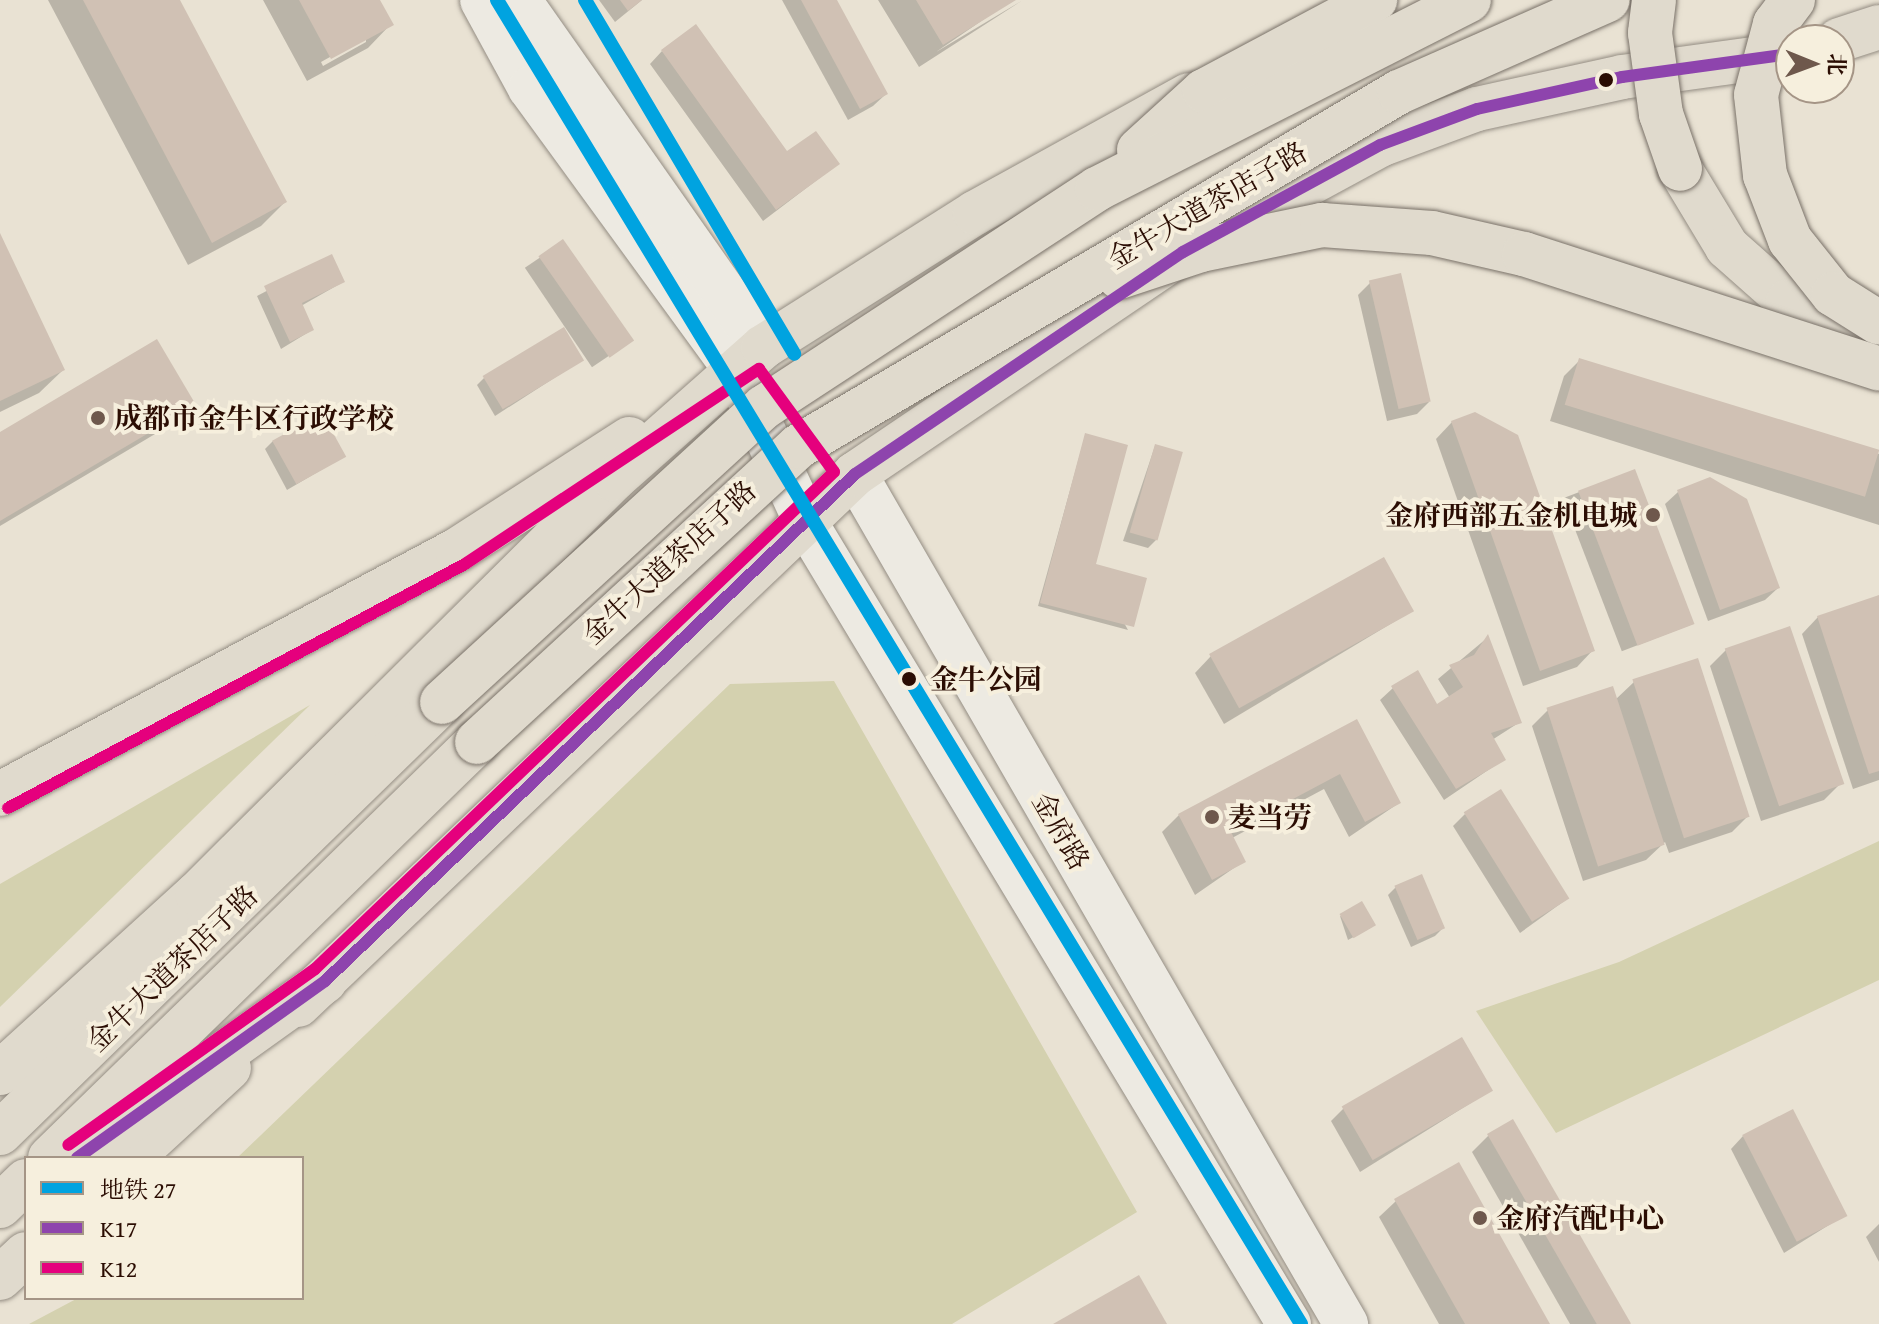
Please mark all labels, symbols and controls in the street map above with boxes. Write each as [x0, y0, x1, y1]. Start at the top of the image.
north arrow [1775, 24, 1855, 104]
text: 北 [1821, 53, 1853, 76]
unlabelled marker [1598, 72, 1614, 88]
street label: 金牛大道茶店子路 [1102, 134, 1312, 276]
place label: 成都市金牛区行政学校 [114, 401, 394, 435]
marker: 成都市金牛区行政学校 [89, 409, 107, 427]
street label: 金牛大道茶店子路 [576, 473, 762, 651]
place label: 金府西部五金机电城 [1385, 498, 1637, 532]
marker: 金府西部五金机电城 [1644, 506, 1662, 524]
place label: 金牛公园 [930, 662, 1042, 696]
marker: 金牛公园 [895, 665, 923, 693]
street label: 金府路 [1025, 786, 1097, 876]
place label: 麦当劳 [1228, 800, 1312, 834]
marker: 麦当劳 [1203, 808, 1221, 826]
street label: 金牛大道茶店子路 [80, 878, 264, 1058]
legend [24, 1156, 304, 1300]
text: 地铁 27 [100, 1172, 176, 1207]
place label: 金府汽配中心 [1496, 1201, 1664, 1235]
marker: 金府汽配中心 [1471, 1209, 1489, 1227]
text: K17 [100, 1211, 137, 1246]
text: K12 [100, 1251, 137, 1286]

